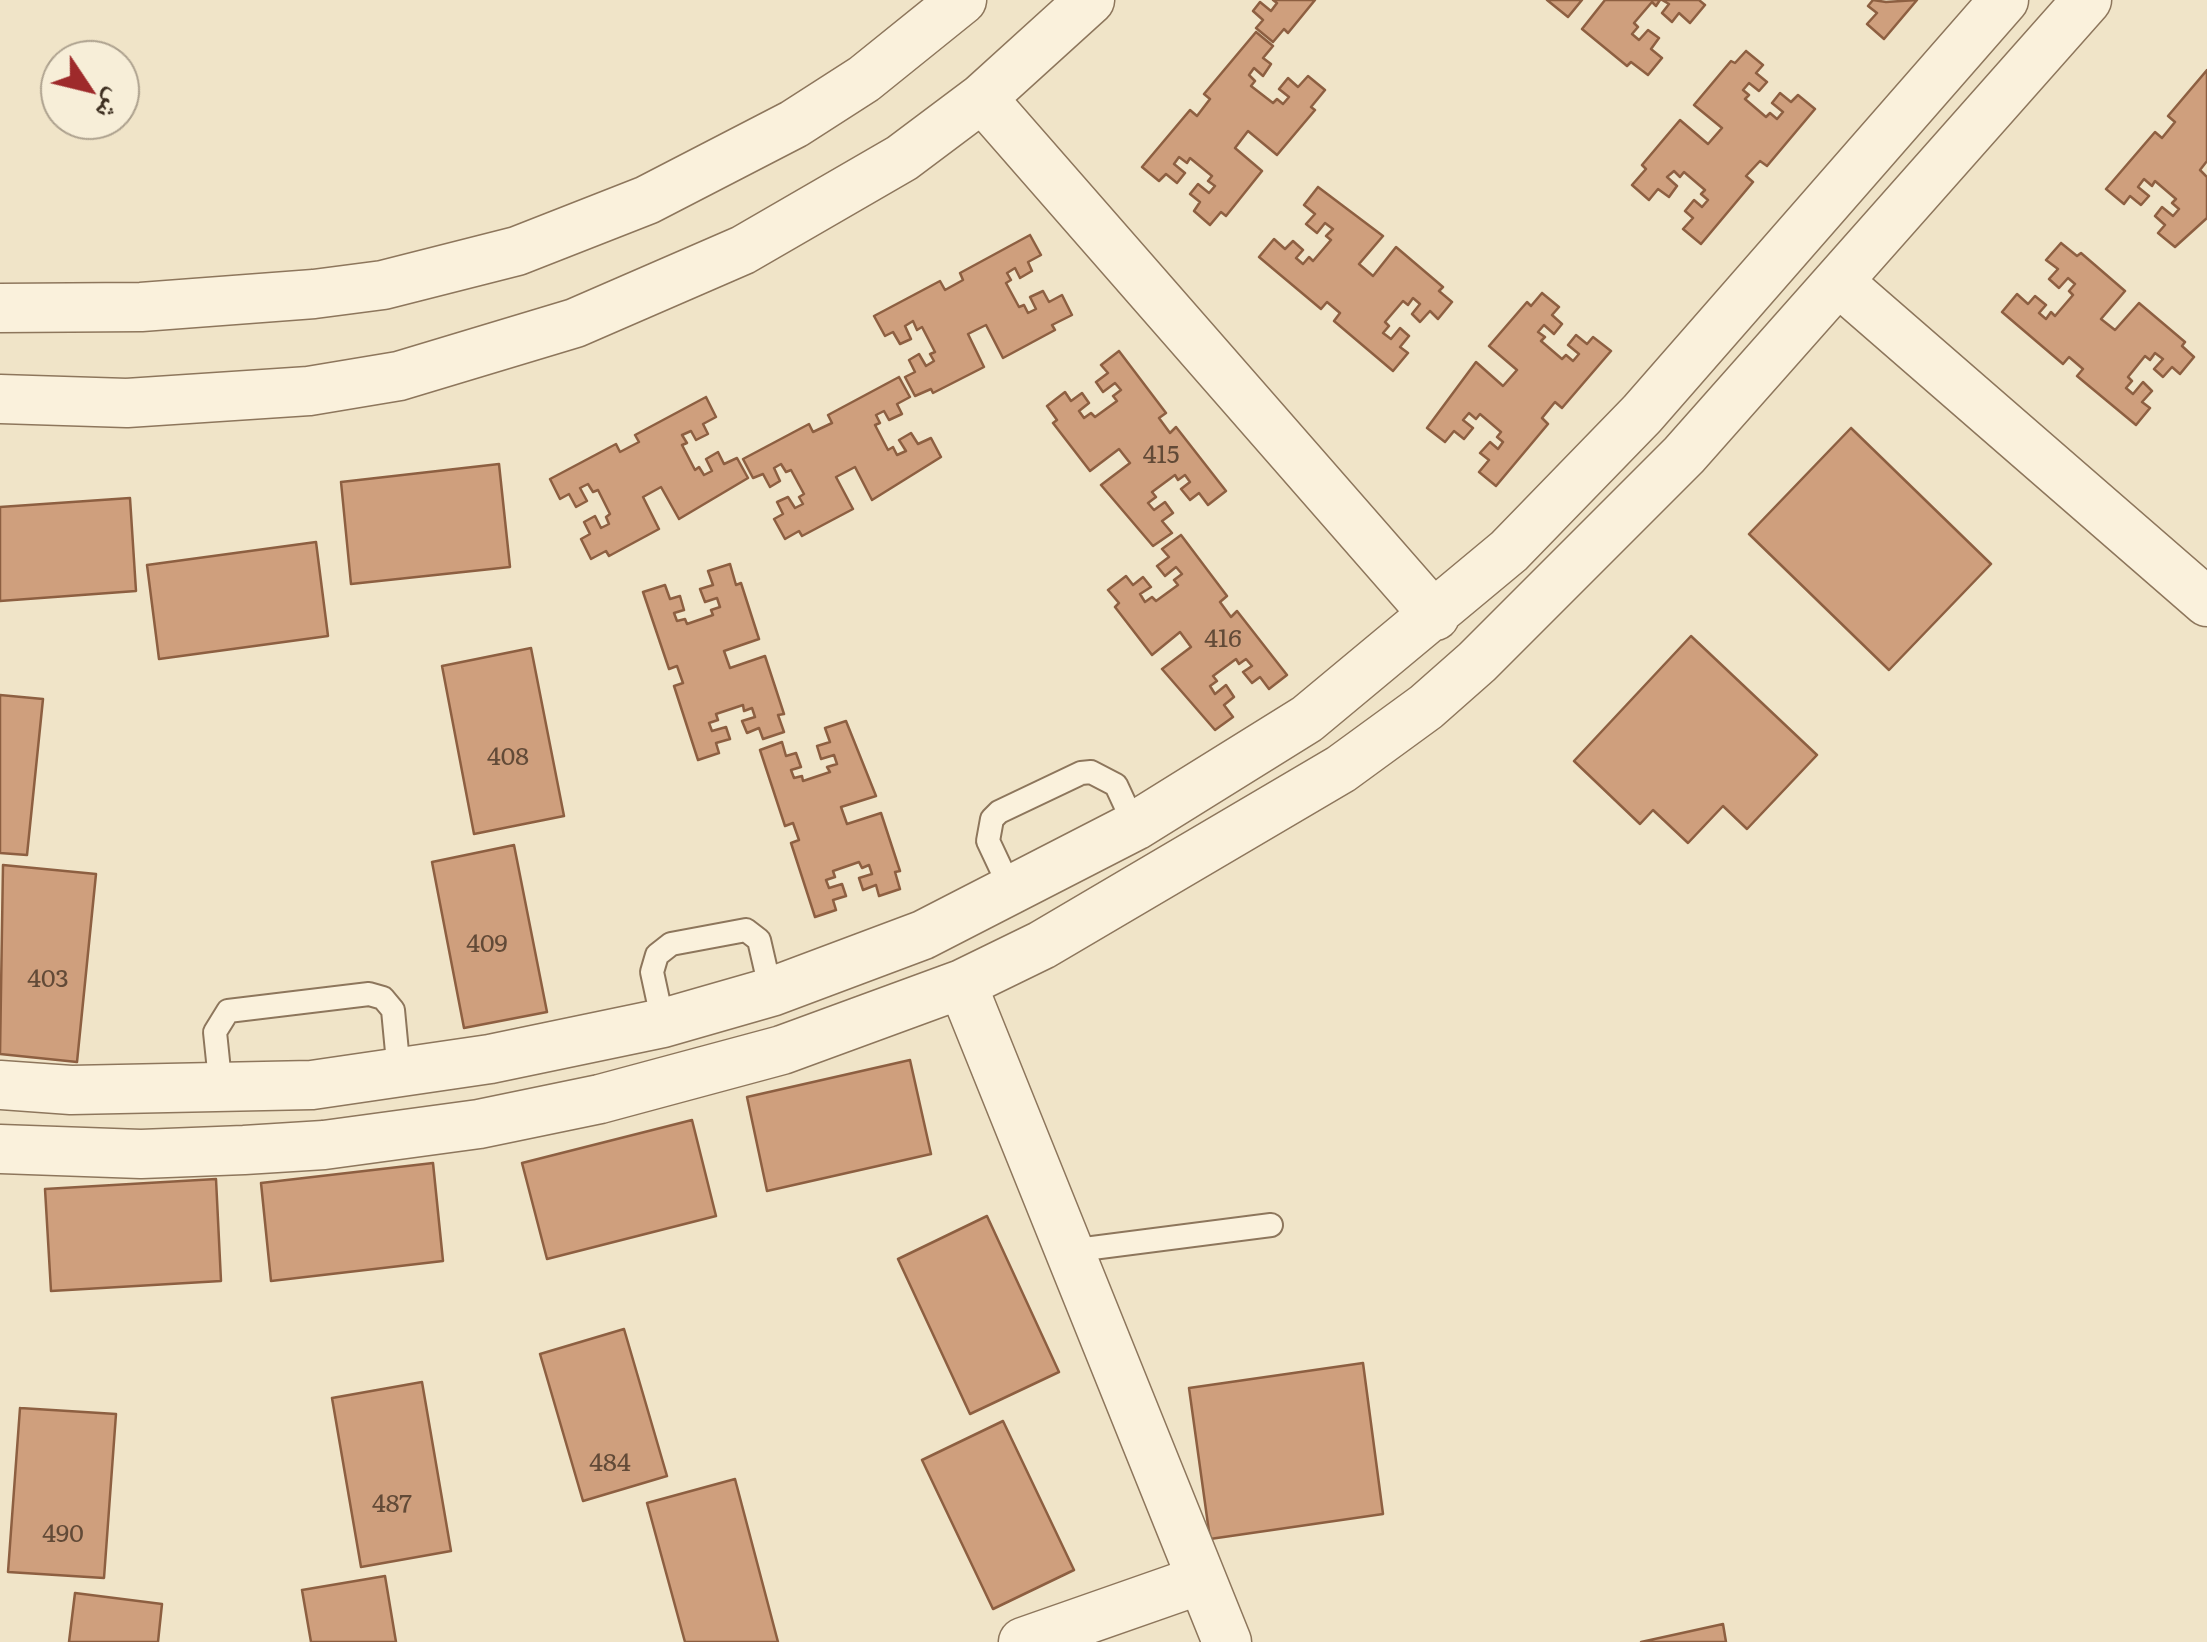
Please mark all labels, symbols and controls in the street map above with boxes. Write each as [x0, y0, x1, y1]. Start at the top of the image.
north arrow [40, 40, 140, 140]
text: ش [87, 82, 139, 130]
house number: 415 [1143, 441, 1179, 471]
house number: 416 [1204, 625, 1242, 655]
house number: 408 [487, 743, 529, 773]
house number: 409 [466, 930, 508, 960]
house number: 403 [27, 965, 69, 995]
house number: 484 [589, 1449, 631, 1479]
house number: 487 [372, 1490, 412, 1520]
house number: 490 [42, 1520, 84, 1550]

